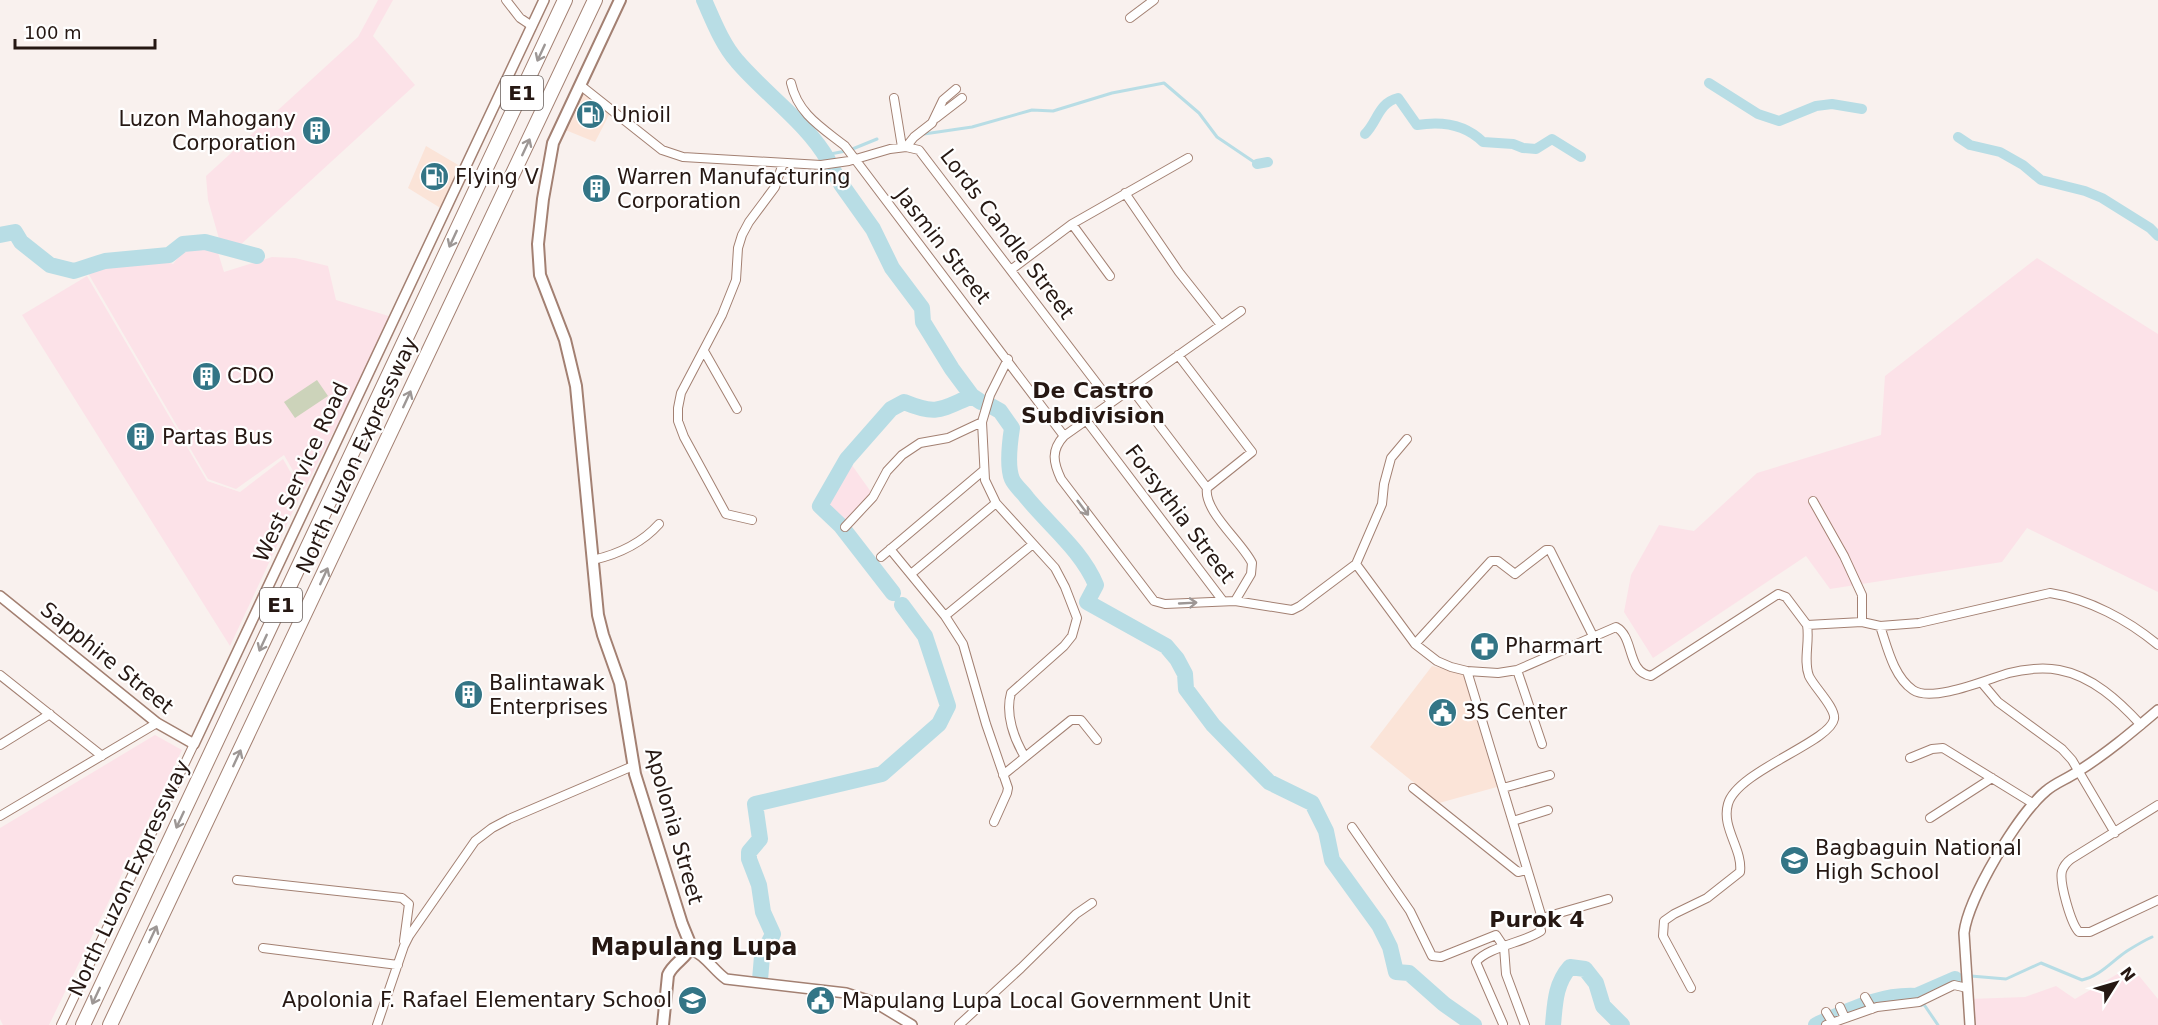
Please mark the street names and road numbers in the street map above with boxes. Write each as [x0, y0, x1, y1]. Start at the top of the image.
road number: E1 [501, 76, 543, 110]
street label: Lords Candle Street [935, 144, 1079, 324]
street label: Jasmin Street [889, 182, 996, 309]
street label: North Luzon Expressway [292, 333, 422, 577]
street label: West Service Road [249, 378, 353, 566]
street label: Forsythia Street [1120, 440, 1240, 588]
road number: E1 [260, 588, 302, 622]
street label: Sapphire Street [36, 597, 178, 719]
street label: Apolonia Street [640, 745, 708, 907]
street label: North Luzon Expressway [64, 756, 194, 1000]

